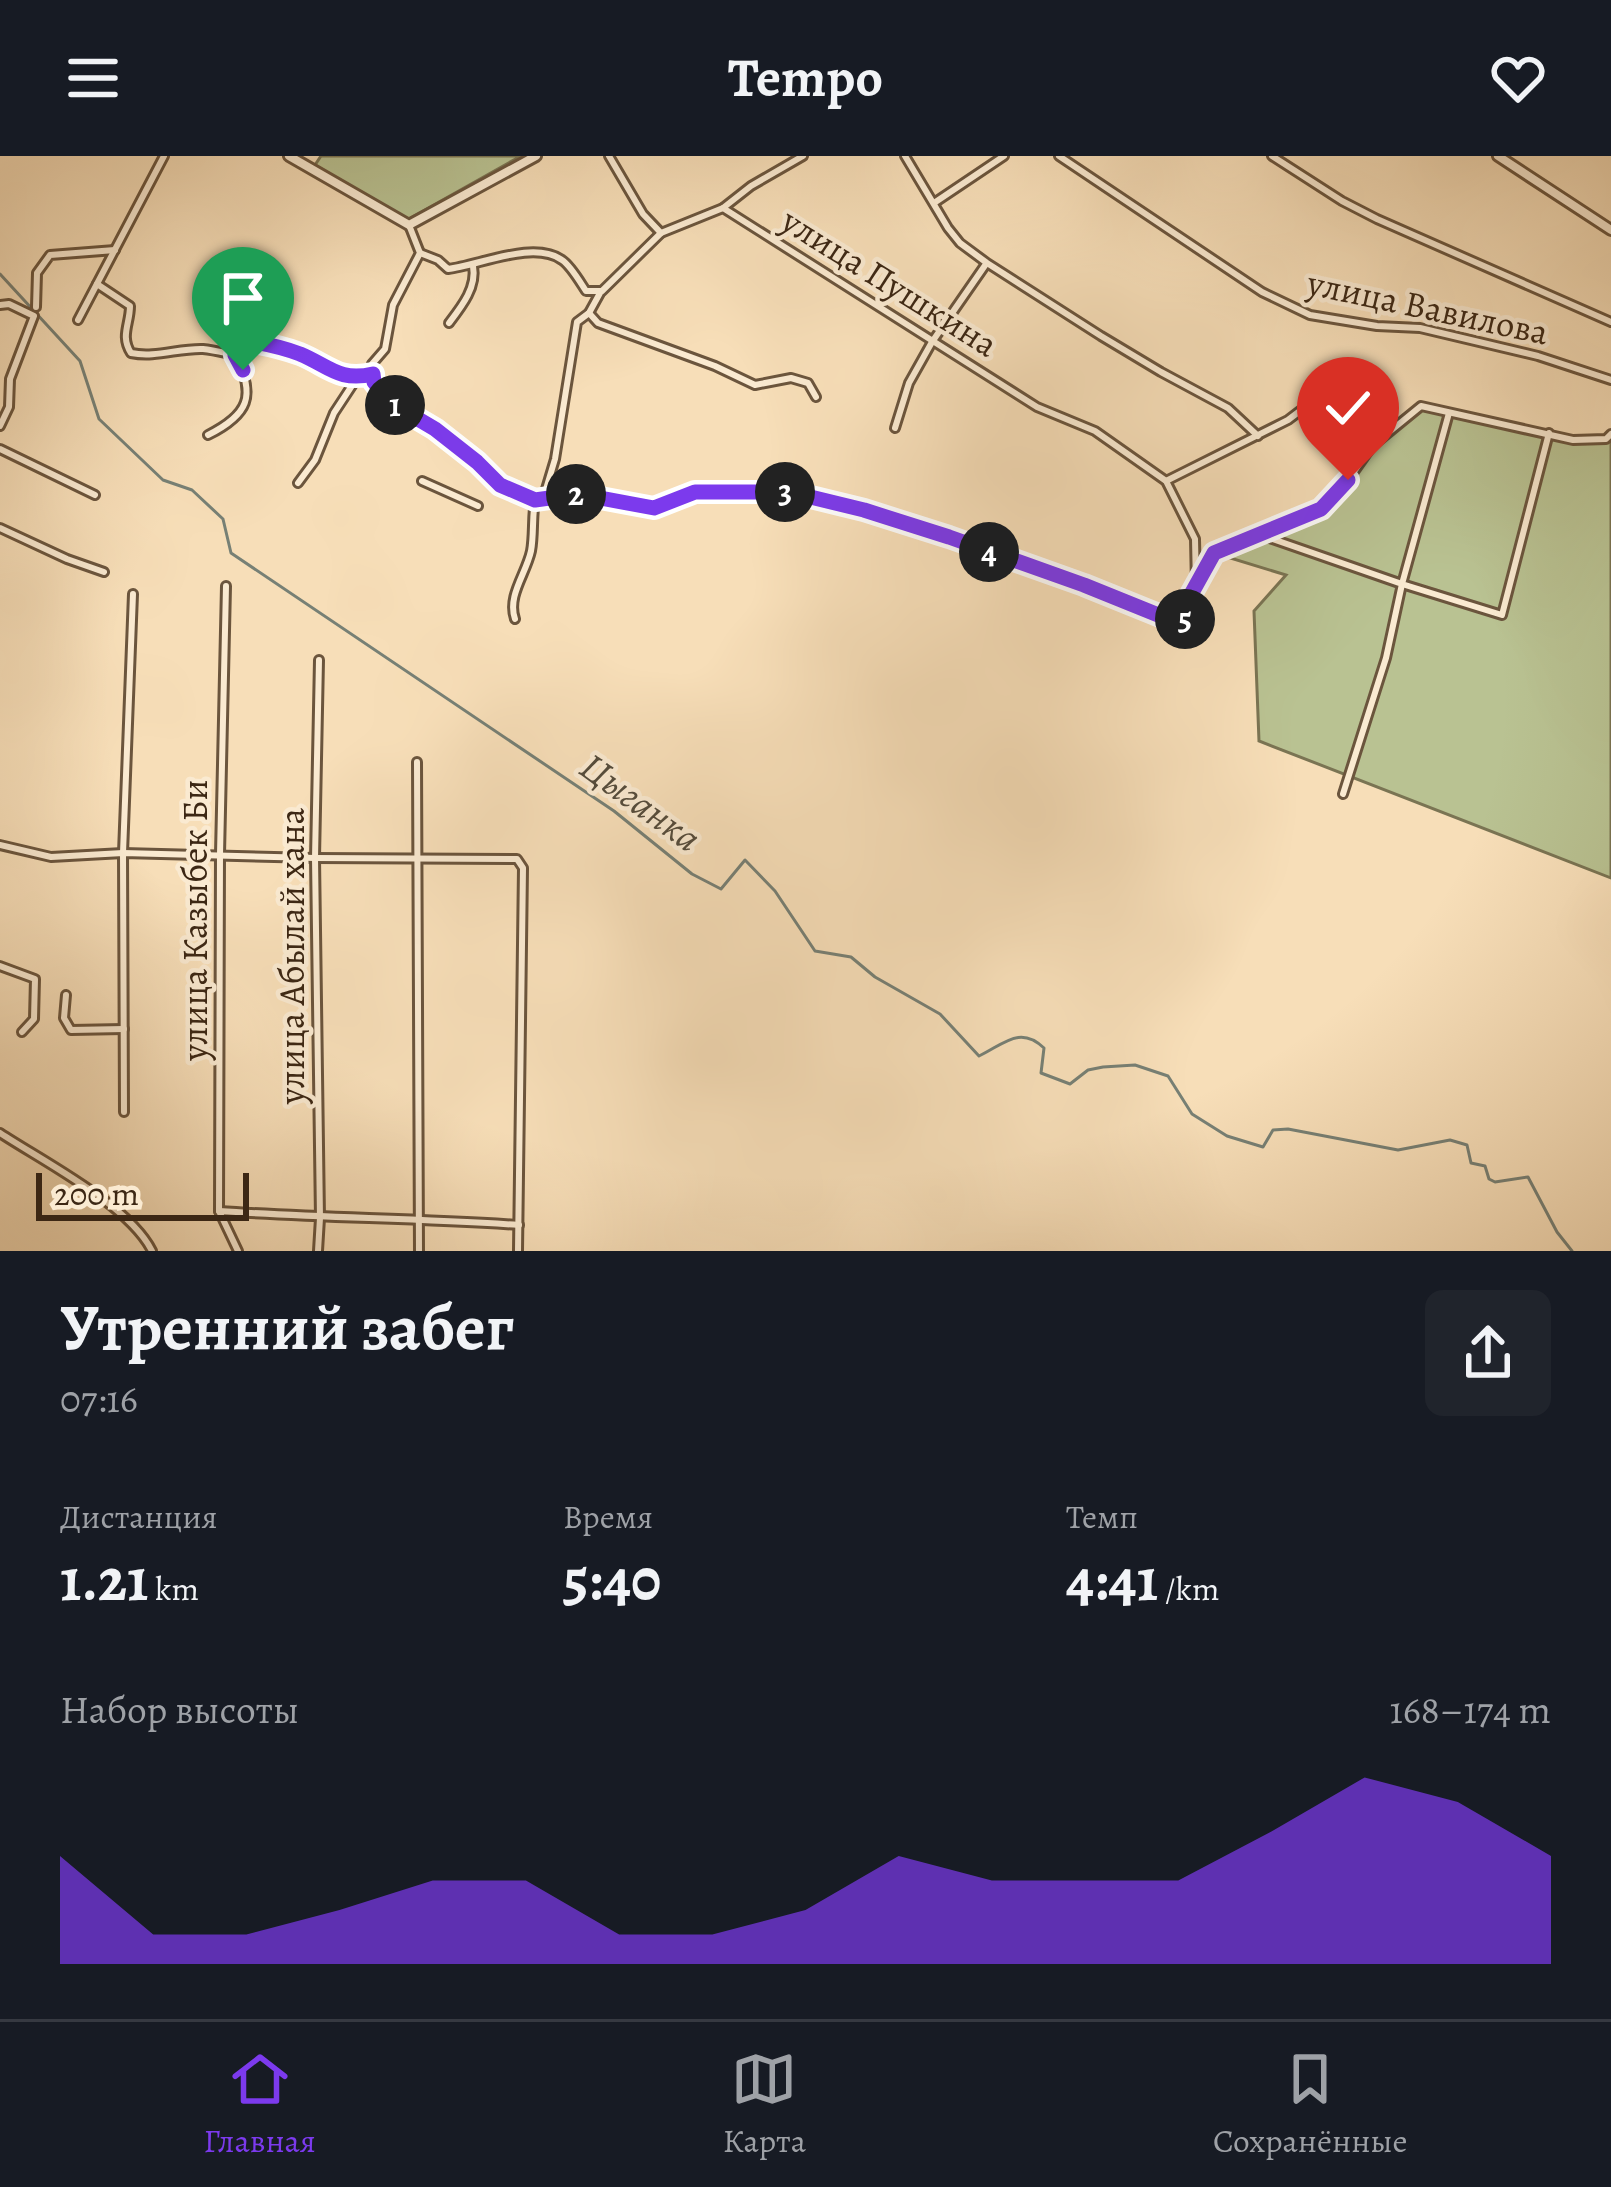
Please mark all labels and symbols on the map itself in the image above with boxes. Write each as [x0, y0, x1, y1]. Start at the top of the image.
street label: улица Пушкина [772, 195, 1008, 368]
pin [192, 247, 294, 370]
street label: улица Вавилова [1302, 257, 1553, 357]
pin [1297, 357, 1399, 480]
pin: 1 [365, 375, 425, 435]
pin: 3 [755, 462, 815, 522]
pin: 2 [546, 464, 606, 524]
pin: 4 [959, 522, 1019, 582]
pin: 5 [1155, 589, 1215, 649]
water label: Цыганка [570, 740, 712, 864]
street label: улица Казыбек Би [170, 779, 219, 1062]
street label: улица Абылай хана [267, 807, 316, 1105]
scale bar [36, 1167, 249, 1220]

